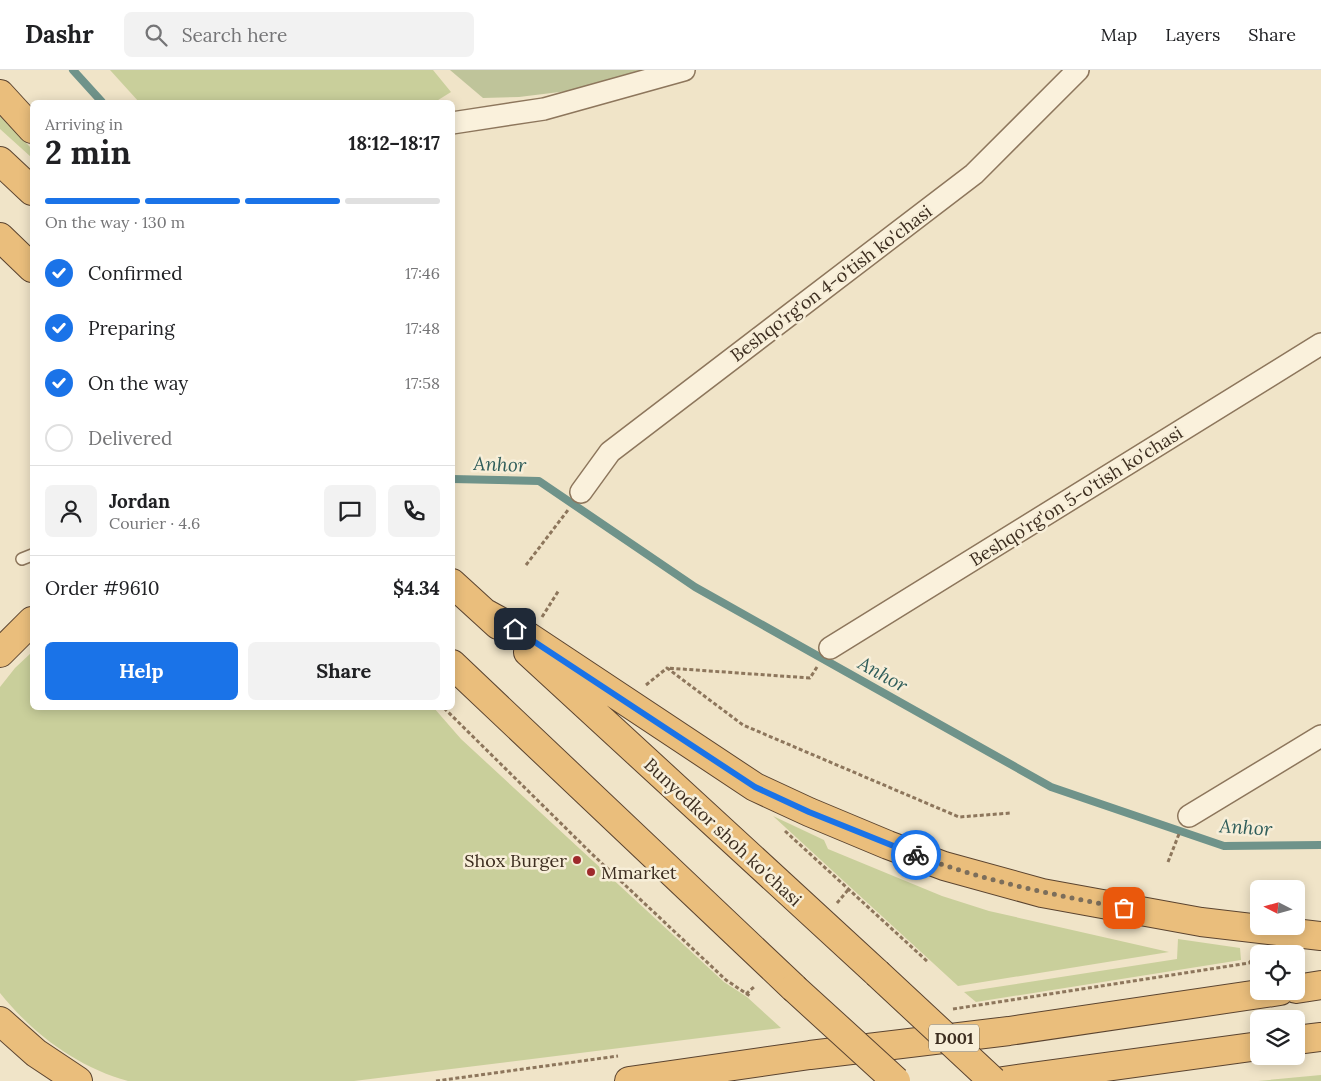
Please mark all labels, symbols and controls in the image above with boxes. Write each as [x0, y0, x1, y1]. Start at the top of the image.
search box [124, 12, 474, 57]
text: Dashr [25, 19, 94, 50]
icon: search [142, 21, 170, 49]
text: Search here [182, 23, 287, 47]
text: Map [1101, 23, 1137, 46]
text: Layers [1165, 23, 1220, 46]
text: Share [1248, 23, 1296, 46]
text: Arriving in [45, 114, 123, 134]
text: 18:12–18:17 [348, 131, 440, 155]
text: 2 min [45, 132, 131, 173]
street label: Beshqo'rg'on 4-o'tish ko'chasi [726, 200, 936, 366]
text: On the way · 130 m [45, 212, 185, 232]
icon: check [45, 259, 73, 287]
text: Confirmed [88, 261, 183, 285]
text: 17:46 [405, 263, 440, 283]
icon: check [45, 314, 73, 342]
text: Preparing [88, 316, 175, 340]
text: 17:48 [405, 318, 440, 338]
icon: check [45, 369, 73, 397]
text: On the way [88, 371, 188, 395]
text: 17:58 [405, 373, 440, 393]
street label: Beshqo'rg'on 5-o'tish ko'chasi [965, 421, 1187, 571]
text: Delivered [88, 426, 172, 450]
water label: Anhor [472, 451, 527, 477]
button: person [45, 485, 97, 537]
button: chat [324, 485, 376, 537]
button: phone [388, 485, 440, 537]
text: Jordan [109, 489, 170, 513]
text: Courier · 4.6 [109, 513, 200, 533]
text: Order #9610 [45, 576, 160, 600]
text: $4.34 [393, 576, 440, 600]
pin [494, 608, 536, 650]
icon: home [501, 615, 529, 643]
button: Help [45, 642, 238, 700]
button: Share [248, 642, 440, 700]
water label: Anhor [853, 650, 912, 697]
street label: Bunyodkor shoh ko'chasi [639, 753, 807, 911]
water label: Anhor [1218, 813, 1274, 841]
courier [891, 830, 941, 880]
icon: bike [902, 841, 930, 869]
place label: Shox Burger [464, 849, 567, 872]
marker: Shox Burger [571, 854, 583, 866]
place label: Mmarket [601, 861, 677, 884]
marker: Mmarket [585, 866, 597, 878]
north arrow [1250, 880, 1305, 935]
map controls [1250, 880, 1305, 1065]
pin [1103, 887, 1145, 929]
icon: bag [1110, 894, 1138, 922]
button: locate [1250, 945, 1305, 1000]
button: layers [1250, 1010, 1305, 1065]
road number: D001 [929, 1024, 979, 1051]

